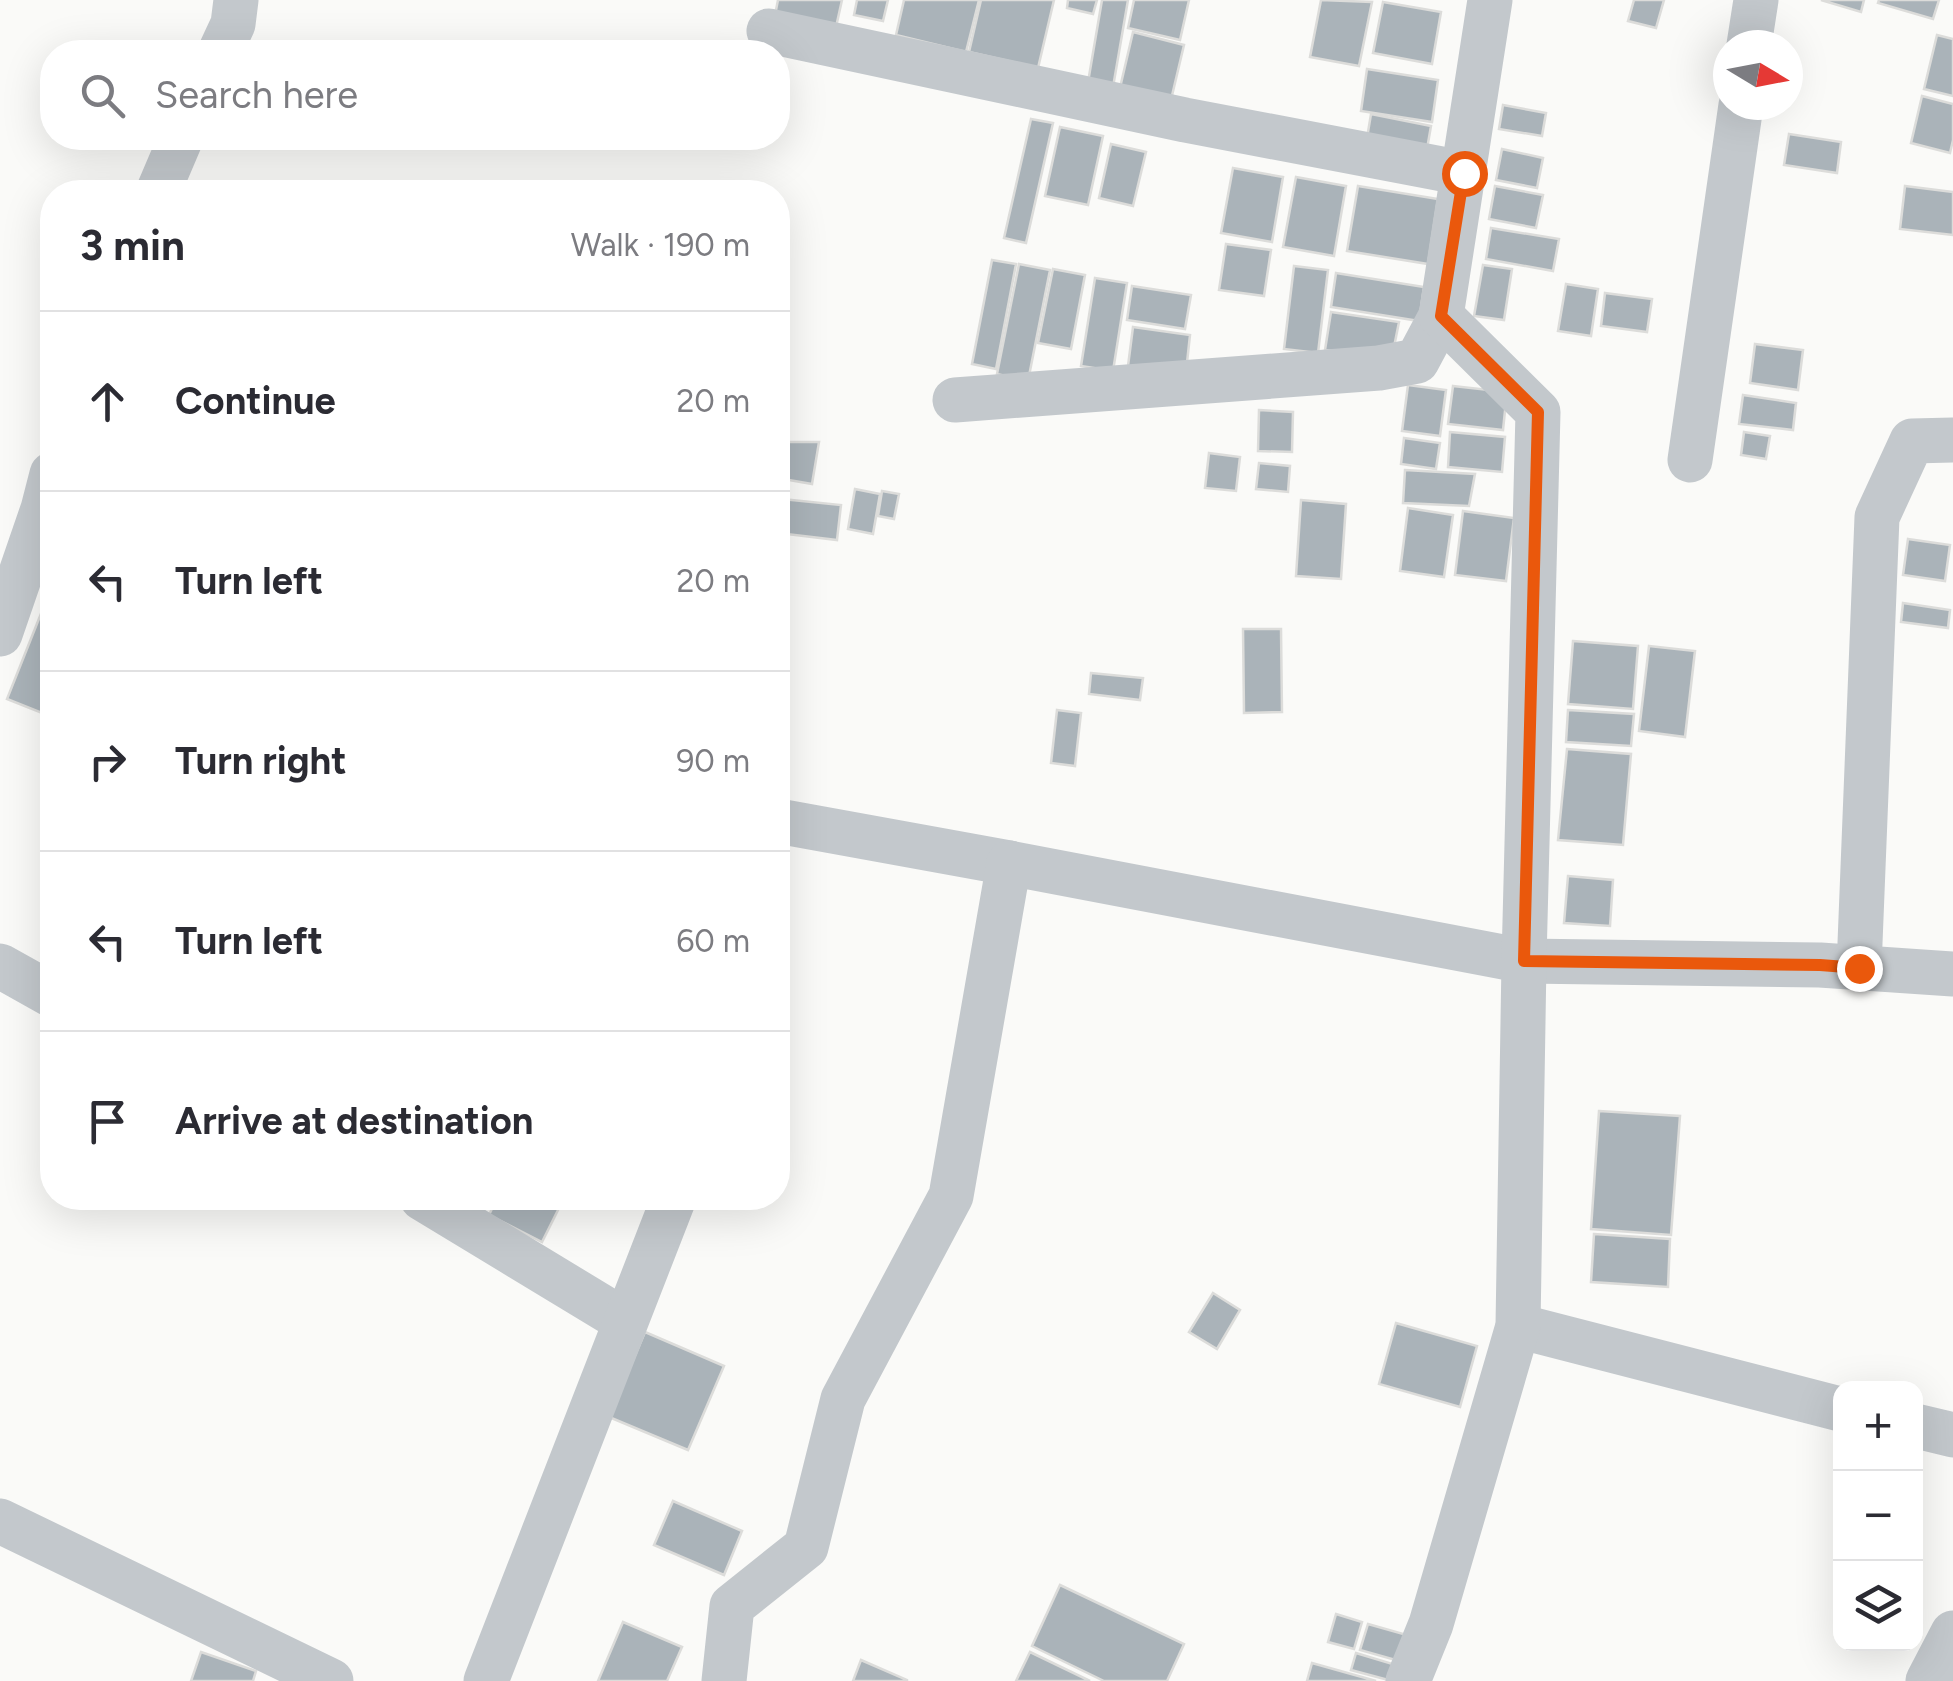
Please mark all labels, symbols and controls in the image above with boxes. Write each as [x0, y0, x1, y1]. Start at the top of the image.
north arrow [1713, 30, 1803, 120]
search box [40, 40, 790, 150]
icon: search [75, 68, 130, 123]
text: Search here [155, 72, 358, 118]
route start [1442, 151, 1488, 197]
text: 3 min [80, 220, 185, 271]
text: Walk · 190 m [571, 226, 750, 264]
icon: ahead [80, 374, 135, 429]
text: Continue [175, 378, 336, 424]
text: 20 m [676, 382, 750, 420]
icon: left [80, 554, 135, 609]
text: Turn left [175, 558, 323, 604]
text: 20 m [676, 562, 750, 600]
icon: right [80, 734, 135, 789]
text: Turn right [175, 738, 347, 784]
text: 90 m [676, 742, 750, 780]
icon: left [80, 914, 135, 969]
text: Turn left [175, 918, 323, 964]
text: 60 m [676, 922, 750, 960]
route end [1837, 946, 1883, 992]
icon: arrive [80, 1094, 135, 1149]
text: Arrive at destination [175, 1098, 533, 1144]
map controls [1833, 1381, 1923, 1651]
button: + [1833, 1381, 1923, 1471]
button: − [1833, 1471, 1923, 1561]
button: layers [1833, 1561, 1923, 1651]

